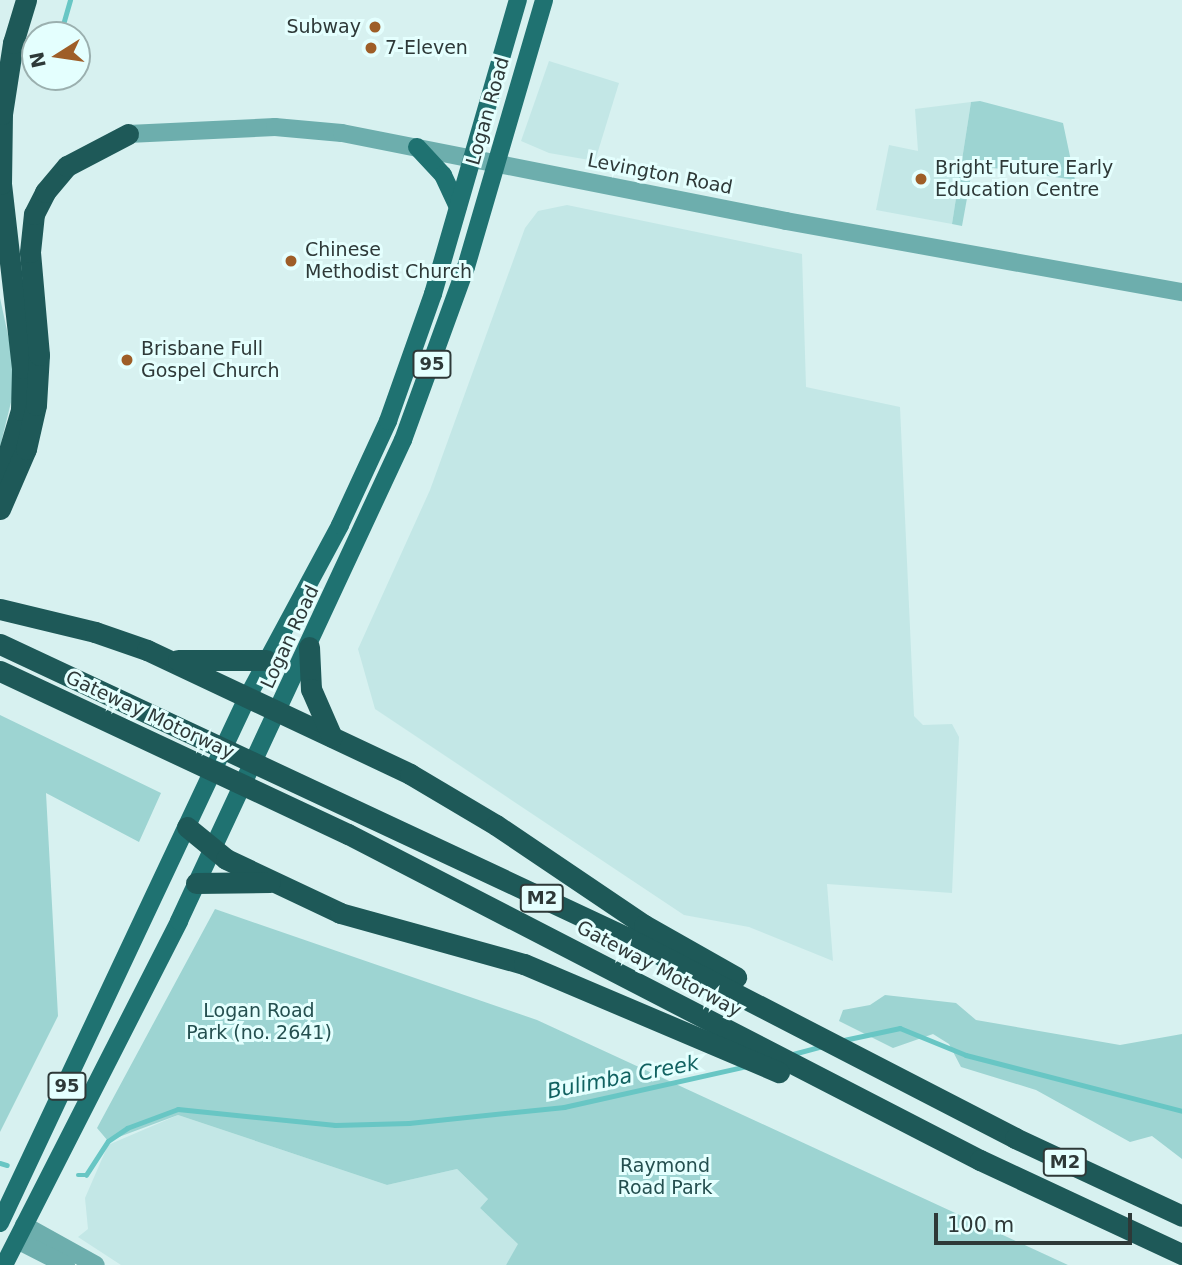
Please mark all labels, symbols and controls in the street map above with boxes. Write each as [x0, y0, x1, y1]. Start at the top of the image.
place label: Subway [286, 16, 361, 38]
marker: Subway [367, 19, 383, 35]
north arrow [21, 21, 91, 91]
place label: 7-Eleven [385, 37, 468, 59]
marker: 7-Eleven [363, 40, 379, 56]
text: N [25, 50, 50, 70]
street label: Logan Road [462, 54, 514, 168]
street label: Levington Road [585, 149, 735, 199]
place label: Bright Future Early Education Centre [935, 157, 1113, 201]
marker: Bright Future Early Education Centre [913, 171, 929, 187]
place label: Chinese Methodist Church [305, 239, 472, 283]
marker: Chinese Methodist Church [283, 253, 299, 269]
place label: Brisbane Full Gospel Church [141, 338, 280, 382]
road number: 95 [411, 350, 453, 378]
marker: Brisbane Full Gospel Church [119, 352, 135, 368]
street label: Logan Road [256, 582, 324, 692]
street label: Gateway Motorway [62, 666, 238, 764]
road number: M2 [519, 884, 565, 912]
street label: Gateway Motorway [573, 916, 745, 1022]
park label: Logan Road Park (no. 2641) [186, 1000, 332, 1044]
water label: Bulimba Creek [545, 1050, 701, 1104]
road number: 95 [46, 1072, 88, 1100]
road number: M2 [1042, 1148, 1088, 1176]
park label: Raymond Road Park [618, 1155, 712, 1199]
scale bar [937, 1198, 1135, 1242]
text: 100 m [947, 1213, 1014, 1237]

